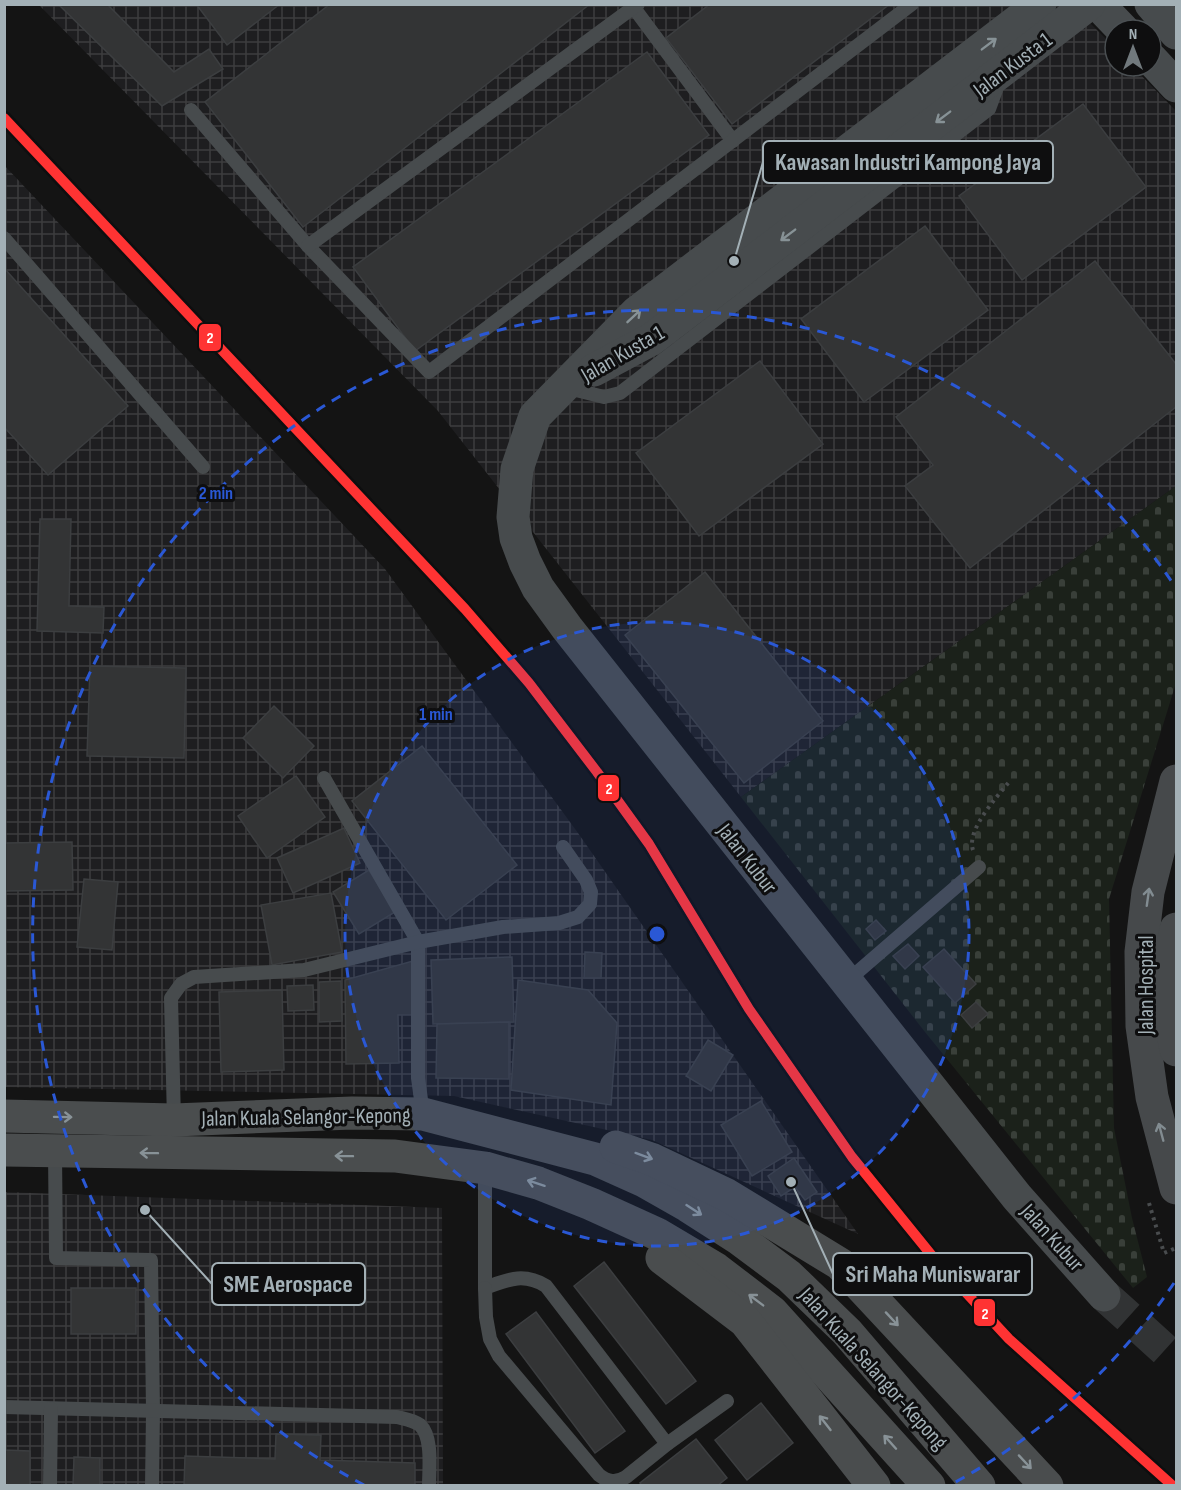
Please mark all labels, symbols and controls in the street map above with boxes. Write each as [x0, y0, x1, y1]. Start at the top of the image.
north arrow [1103, 18, 1163, 78]
text: N [1129, 25, 1137, 44]
street label: Jalan Kusta 1 [967, 27, 1058, 104]
one-way arrow [980, 37, 996, 50]
one-way arrow [935, 110, 951, 123]
callout: Kawasan Industri Kampong Jaya [763, 141, 1053, 183]
text: Kawasan Industri Kampong Jaya [775, 148, 1041, 177]
one-way arrow [780, 228, 796, 241]
one-way arrow [626, 309, 641, 323]
street label: Jalan Kusta 1 [576, 320, 669, 389]
line badge: 2 [198, 323, 222, 352]
text: 2 [206, 329, 214, 348]
text: 2 min [199, 483, 233, 504]
text: 1 min [419, 704, 453, 725]
line badge: 2 [597, 774, 620, 802]
text: 2 [605, 780, 613, 799]
street label: Jalan Kubur [710, 818, 783, 900]
one-way arrow [1142, 887, 1153, 907]
centre of rings [647, 924, 667, 944]
street label: Jalan Hospital [1133, 935, 1160, 1036]
street label: Jalan Kuala Selangor-Kepong [200, 1102, 411, 1133]
one-way arrow [52, 1112, 72, 1123]
one-way arrow [1155, 1122, 1166, 1141]
one-way arrow [139, 1147, 159, 1159]
one-way arrow [334, 1150, 354, 1162]
one-way arrow [634, 1152, 653, 1163]
one-way arrow [527, 1177, 546, 1188]
street label: Jalan Kubur [1014, 1198, 1089, 1278]
one-way arrow [685, 1204, 702, 1216]
callout: Sri Maha Muniswarar [833, 1253, 1032, 1295]
text: Sri Maha Muniswarar [846, 1260, 1021, 1289]
callout: SME Aerospace [212, 1263, 365, 1305]
text: SME Aerospace [223, 1270, 353, 1299]
street label: Jalan Kuala Selangor-Kepong [792, 1282, 953, 1456]
one-way arrow [749, 1294, 765, 1307]
line badge: 2 [973, 1298, 996, 1327]
text: 2 [981, 1305, 989, 1324]
one-way arrow [885, 1312, 899, 1327]
one-way arrow [818, 1415, 831, 1431]
one-way arrow [883, 1435, 897, 1450]
one-way arrow [1018, 1454, 1032, 1469]

